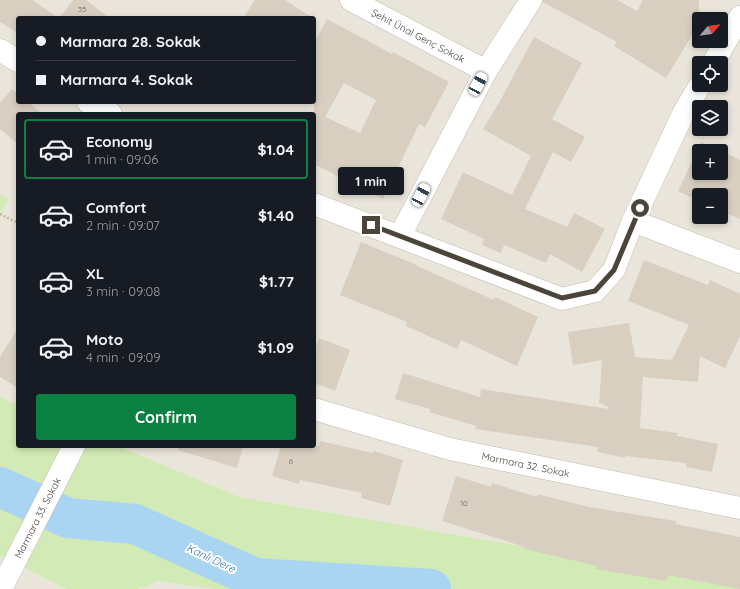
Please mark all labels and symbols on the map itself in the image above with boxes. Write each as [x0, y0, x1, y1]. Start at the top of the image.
house number: 35 [78, 4, 86, 14]
street label: Şehit Ünal Genç Sokak [369, 5, 467, 65]
north arrow [692, 12, 728, 48]
car [467, 71, 489, 97]
callout: 1 min [338, 167, 404, 195]
car [410, 182, 432, 208]
route start [631, 199, 649, 217]
route end [362, 216, 380, 234]
street label: Marmara 32. Sokak [480, 449, 571, 480]
house number: 6 [289, 456, 294, 466]
street label: Marmara 33. Sokak [11, 475, 63, 561]
house number: 10 [460, 498, 468, 508]
water label: Kanlı Dere [184, 541, 239, 576]

